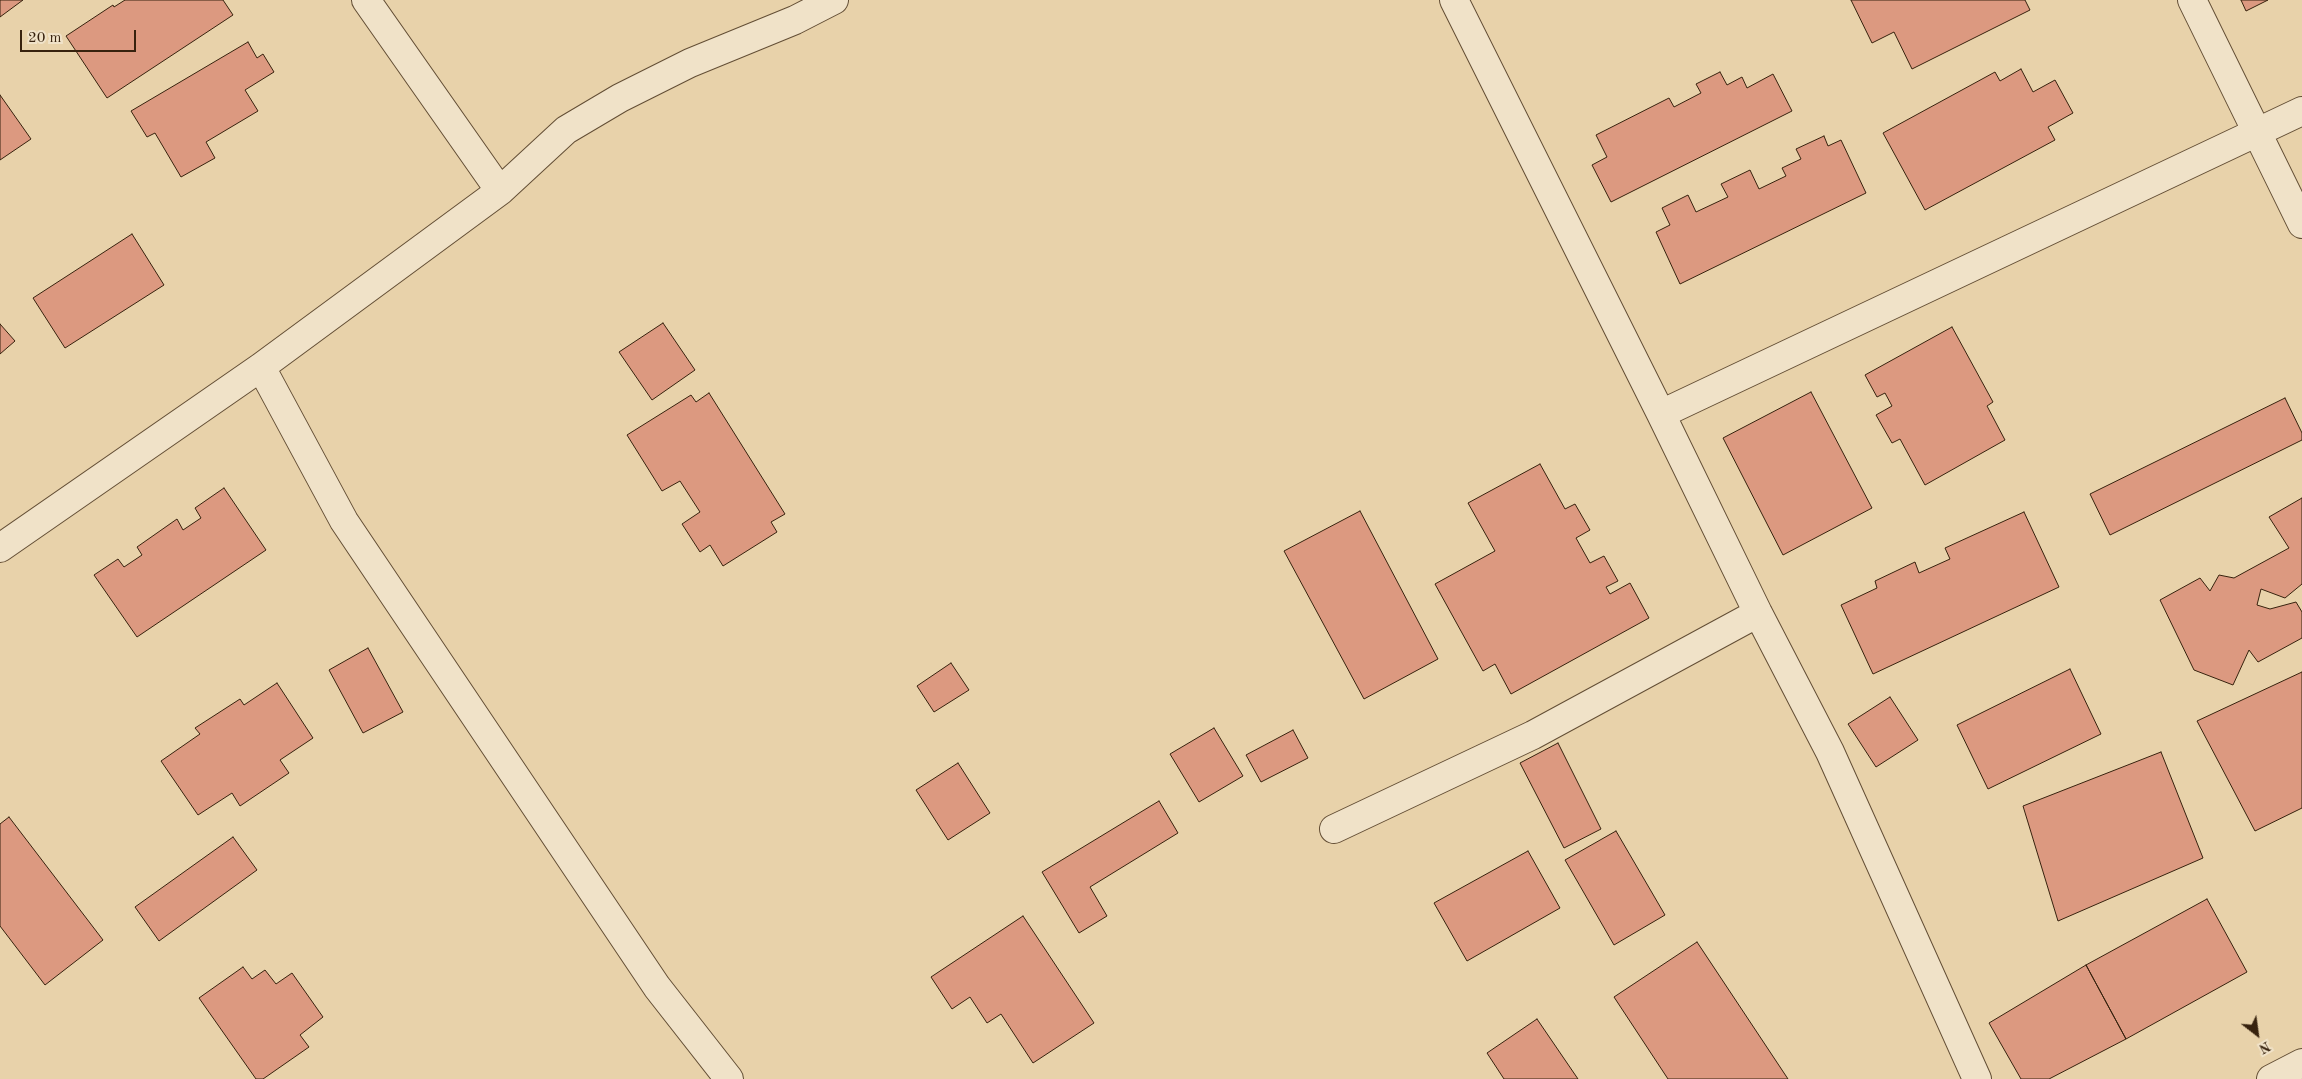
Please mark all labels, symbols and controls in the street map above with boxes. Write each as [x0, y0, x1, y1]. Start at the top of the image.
scale bar [22, 20, 139, 52]
text: 20 m [28, 31, 62, 46]
north arrow [2232, 1009, 2282, 1059]
text: N [2256, 1038, 2273, 1056]

